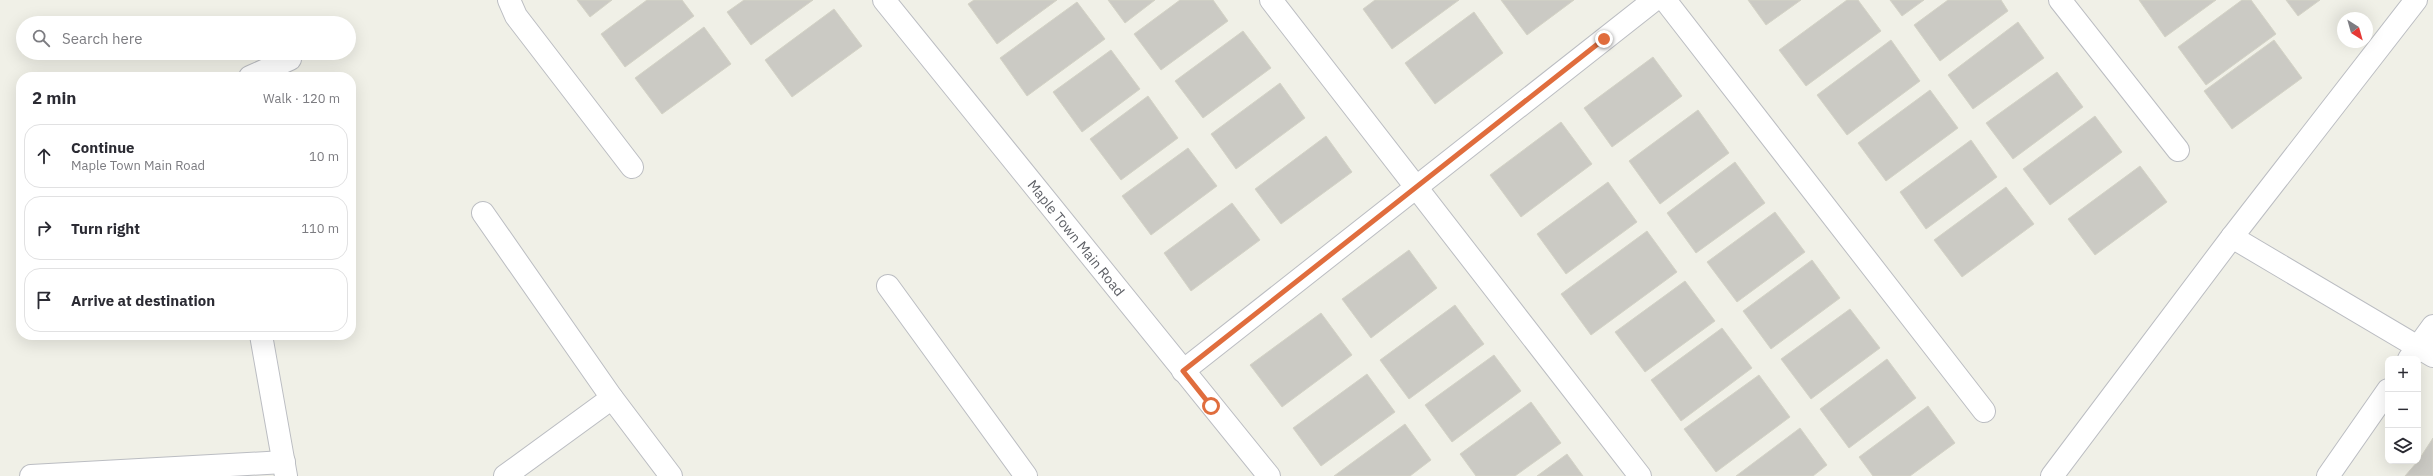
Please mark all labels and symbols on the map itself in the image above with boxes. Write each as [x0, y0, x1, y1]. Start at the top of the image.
north arrow [2337, 12, 2373, 48]
route end [1595, 30, 1613, 48]
street label: Maple Town Main Road [1024, 176, 1128, 300]
route start [1202, 397, 1220, 415]

